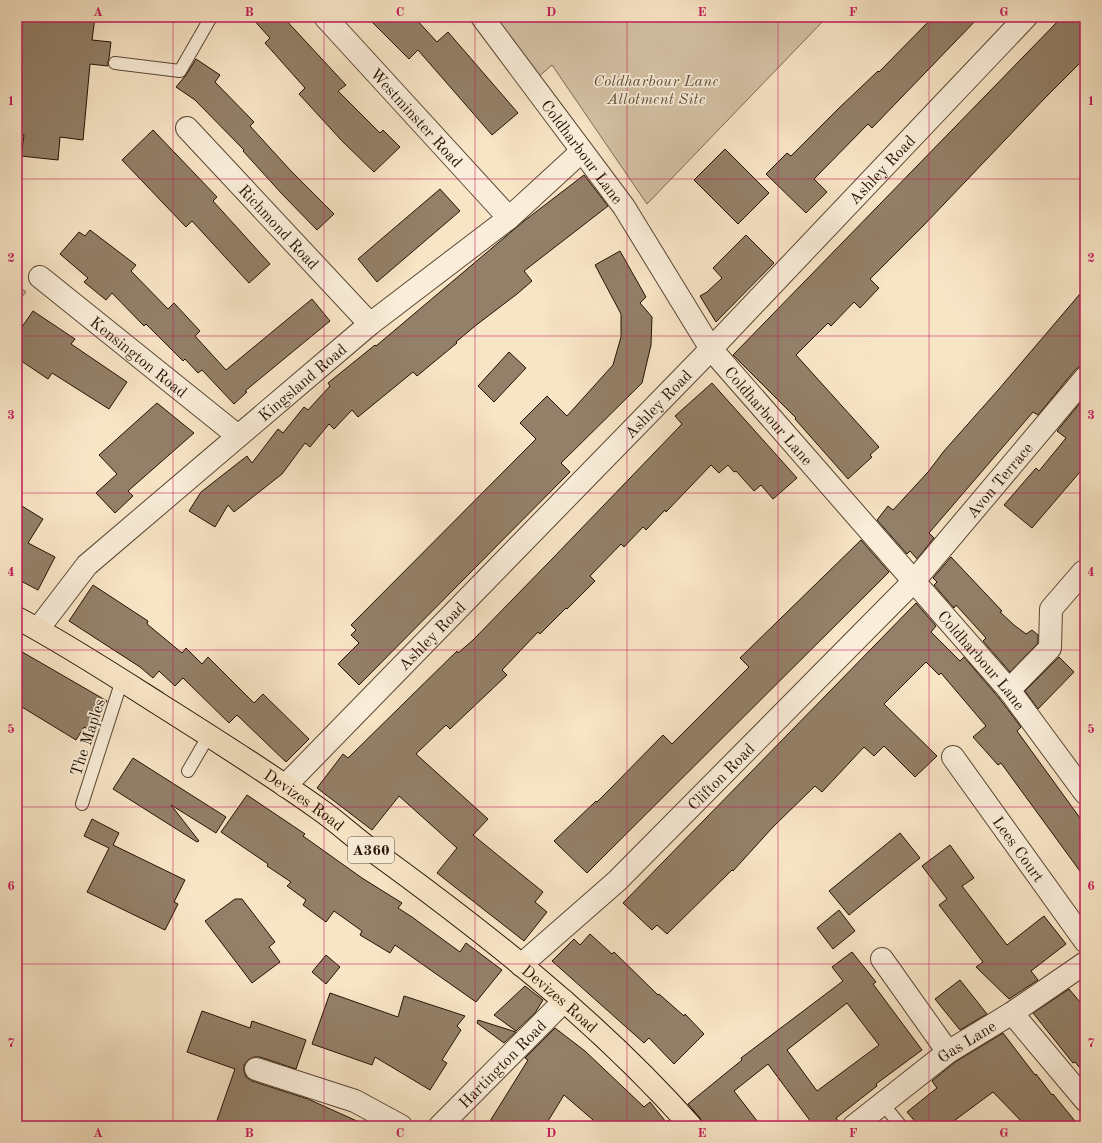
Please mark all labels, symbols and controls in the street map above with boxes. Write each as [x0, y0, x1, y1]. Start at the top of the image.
text: A [93, 6, 103, 19]
text: B [244, 6, 254, 19]
text: C [396, 6, 404, 19]
text: D [546, 6, 556, 19]
text: E [698, 6, 707, 19]
text: F [849, 6, 858, 19]
text: G [999, 6, 1009, 19]
street label: Westminster Road [366, 66, 464, 171]
park label: Coldharbour Lane Allotment Site [593, 74, 719, 108]
text: 1 [7, 95, 15, 108]
text: 1 [1087, 95, 1095, 108]
street label: Coldharbour Lane [537, 98, 625, 208]
street label: Ashley Road [847, 133, 919, 208]
street label: Richmond Road [235, 183, 321, 273]
text: 2 [7, 252, 15, 265]
text: 2 [1087, 252, 1095, 265]
street label: Kensington Road [86, 315, 189, 402]
street label: Kingsland Road [256, 342, 350, 425]
street label: Coldharbour Lane [720, 364, 815, 469]
street label: Ashley Road [623, 368, 696, 442]
text: 3 [7, 409, 15, 422]
text: 3 [1087, 409, 1095, 422]
street label: Avon Terrace [965, 440, 1037, 522]
text: 4 [7, 566, 15, 579]
text: 4 [1087, 566, 1095, 579]
street label: Ashley Road [396, 600, 470, 674]
street label: Coldharbour Lane [934, 608, 1027, 714]
street label: The Maples [69, 697, 109, 778]
text: 5 [7, 723, 15, 736]
text: 5 [1087, 723, 1095, 736]
street label: Clifton Road [686, 741, 758, 814]
street label: Devizes Road [260, 767, 346, 835]
street label: Lees Court [989, 814, 1046, 886]
road number: A360 [348, 837, 394, 863]
text: 6 [7, 880, 15, 893]
text: 6 [1087, 880, 1095, 893]
street label: Devizes Road [518, 963, 600, 1037]
street label: Hartington Road [457, 1018, 550, 1112]
street label: Gas Lane [935, 1019, 999, 1067]
text: 7 [7, 1037, 15, 1050]
text: 7 [1087, 1037, 1095, 1050]
text: A [93, 1127, 103, 1140]
text: B [244, 1127, 254, 1140]
text: C [396, 1127, 404, 1140]
text: D [546, 1127, 556, 1140]
text: E [698, 1127, 707, 1140]
text: F [849, 1127, 858, 1140]
text: G [999, 1127, 1009, 1140]

